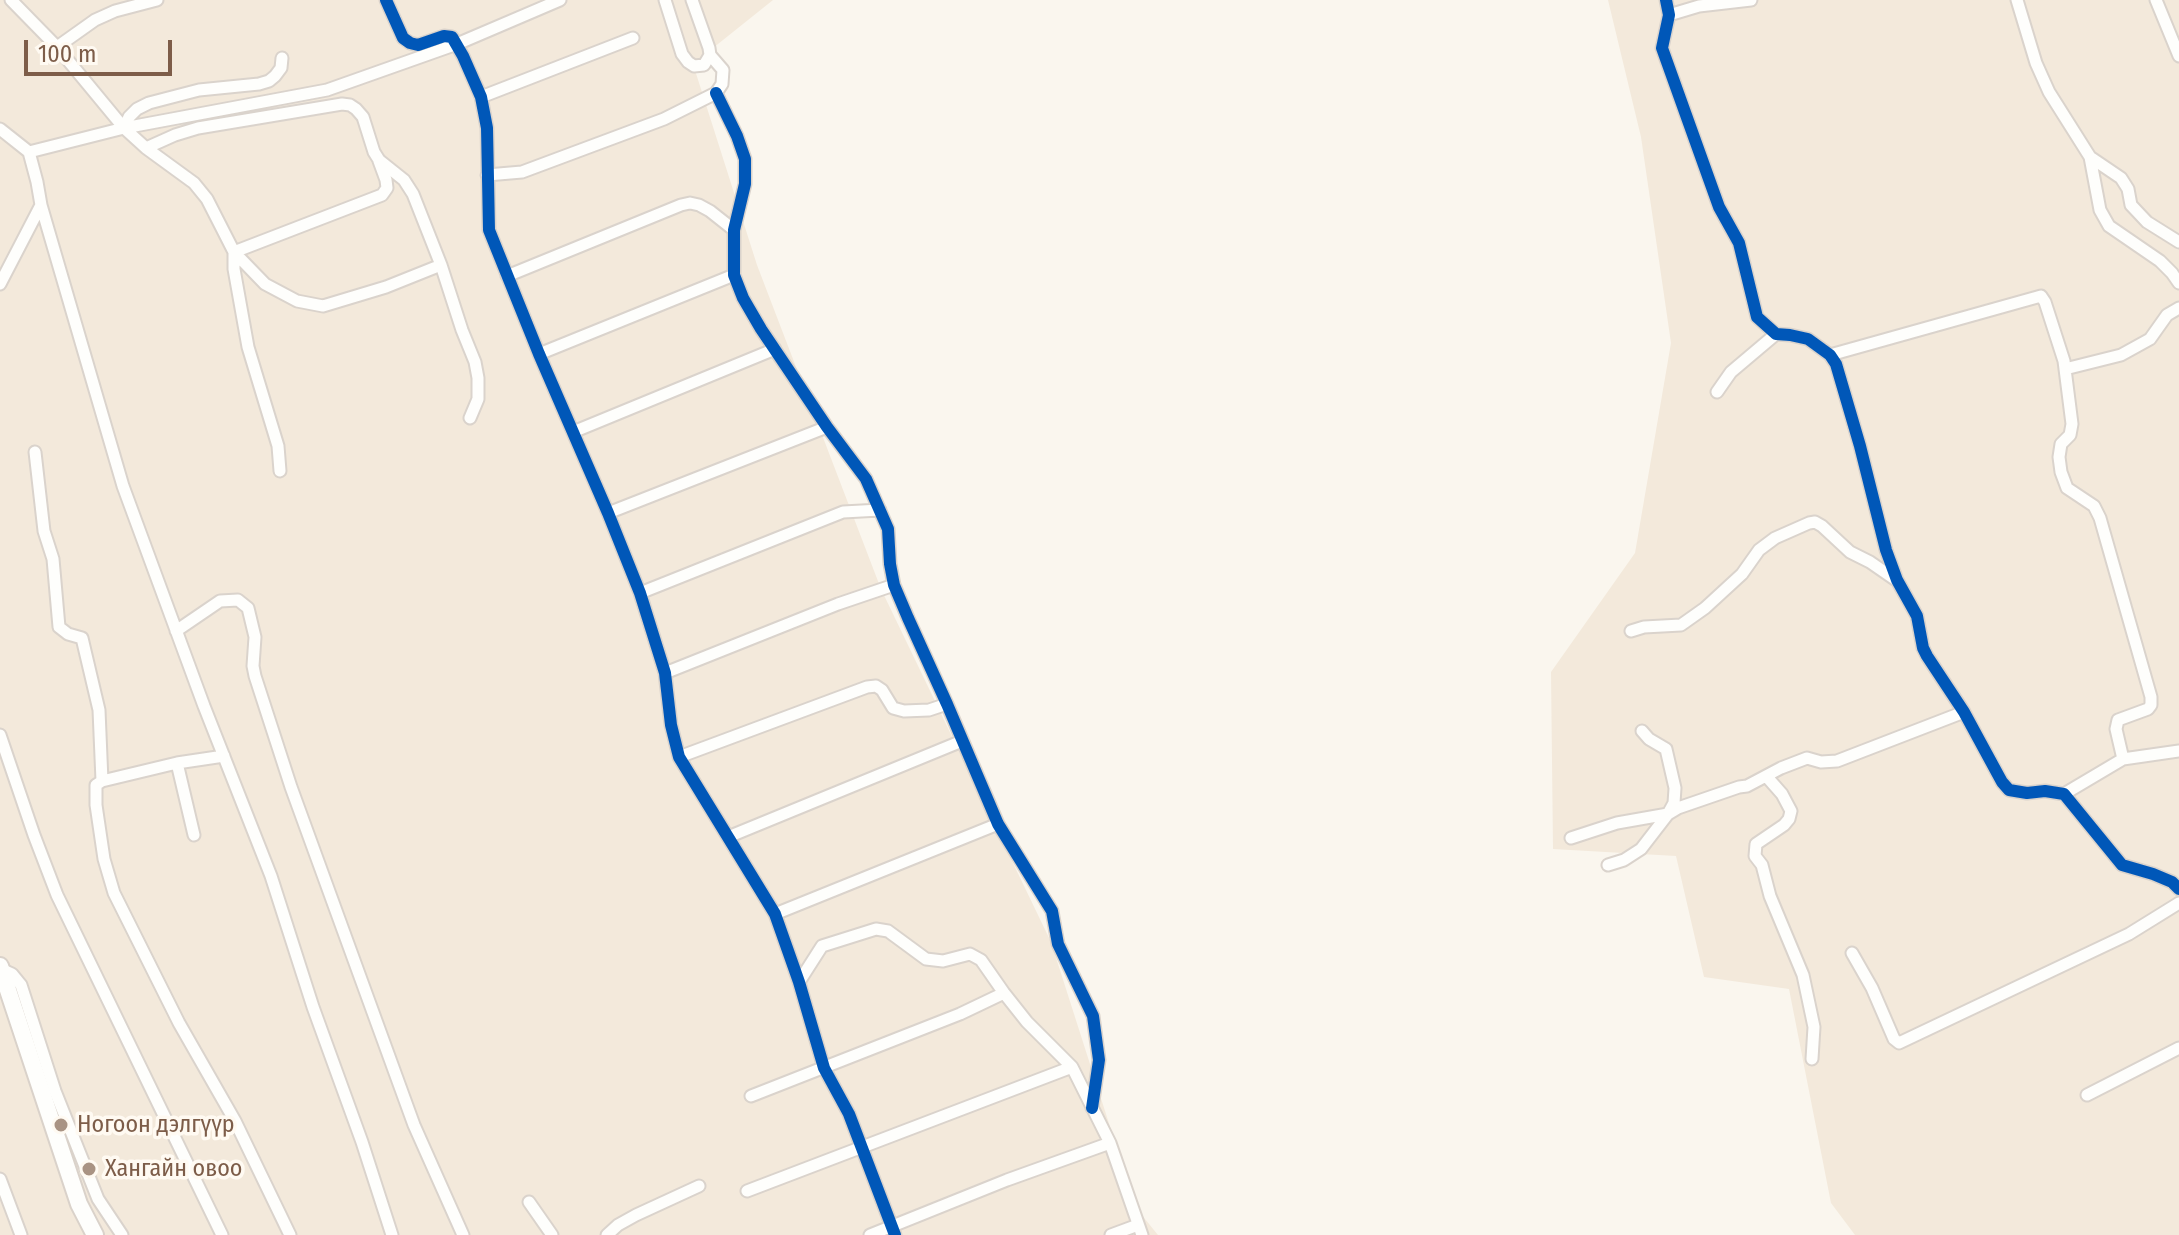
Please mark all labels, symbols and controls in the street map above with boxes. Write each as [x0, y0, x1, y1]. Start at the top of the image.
scale bar [28, 24, 176, 74]
text: 100 m [38, 40, 96, 68]
place label: Ногоон дэлгүүр [77, 1111, 235, 1139]
marker: Ногоон дэлгүүр [52, 1116, 70, 1134]
place label: Хангайн овоо [105, 1155, 242, 1183]
marker: Хангайн овоо [80, 1160, 98, 1178]

